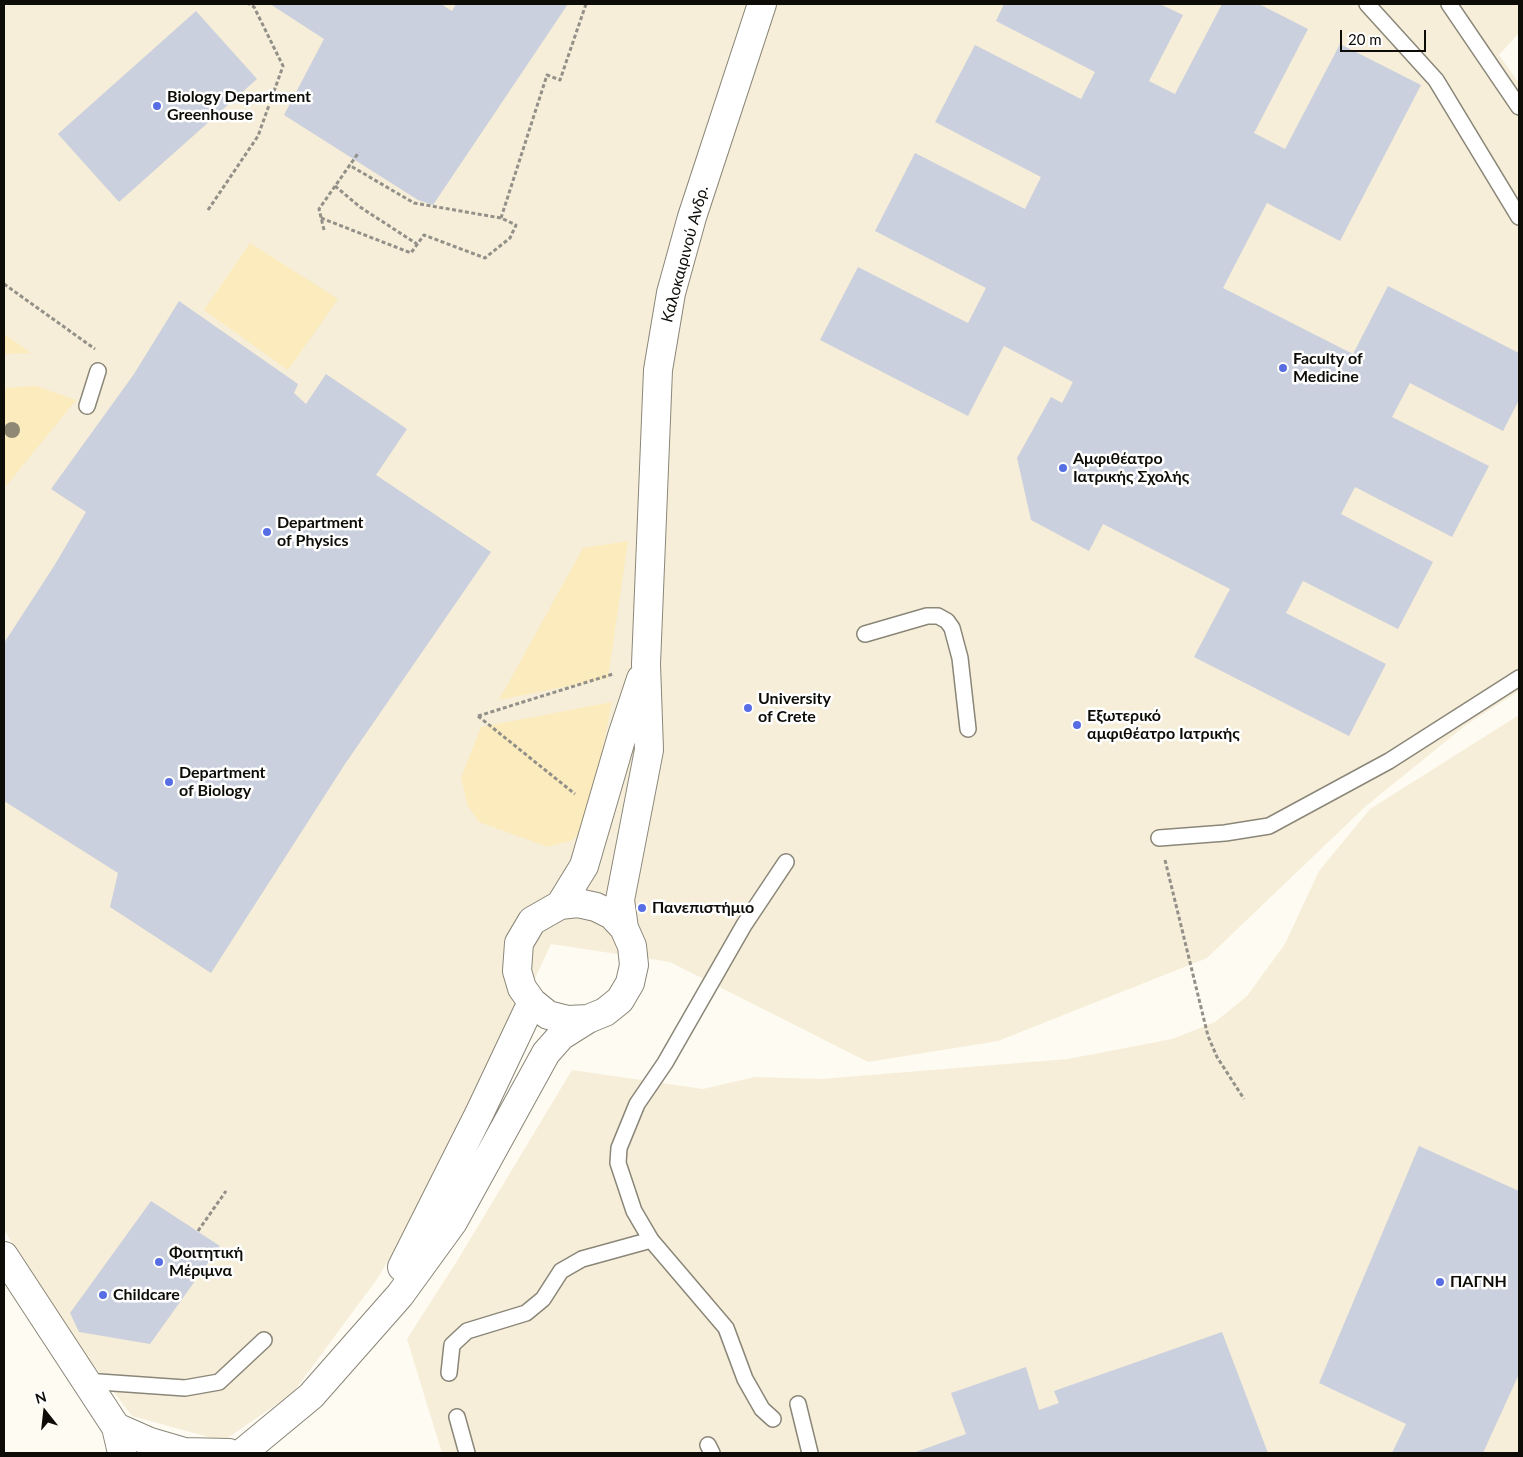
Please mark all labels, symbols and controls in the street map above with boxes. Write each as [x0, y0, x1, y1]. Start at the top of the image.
scale bar [1343, 20, 1429, 52]
text: 20 m [1348, 30, 1382, 48]
place label: Biology Department Greenhouse [167, 87, 311, 125]
marker: Biology Department Greenhouse [151, 100, 163, 112]
street label: Καλοκαιρινού Ανδρ. [657, 183, 713, 325]
place label: Faculty of Medicine [1293, 349, 1363, 387]
marker: Faculty of Medicine [1277, 362, 1289, 374]
place label: Αμφιθέατρο Ιατρικής Σχολής [1073, 449, 1189, 487]
marker: Αμφιθέατρο Ιατρικής Σχολής [1057, 462, 1069, 474]
place label: Department of Physics [277, 513, 364, 551]
marker: Department of Physics [261, 526, 273, 538]
place label: University of Crete [758, 689, 831, 727]
marker: University of Crete [742, 702, 754, 714]
place label: Εξωτερικό αμφιθέατρο Ιατρικής [1087, 706, 1240, 744]
marker: Εξωτερικό αμφιθέατρο Ιατρικής [1071, 719, 1083, 731]
place label: Department of Biology [179, 763, 266, 801]
marker: Department of Biology [163, 776, 175, 788]
place label: Πανεπιστήμιο [652, 898, 754, 918]
marker: Πανεπιστήμιο [636, 902, 648, 914]
place label: Φοιτητική Μέριμνα [169, 1243, 243, 1281]
marker: Φοιτητική Μέριμνα [153, 1256, 165, 1268]
place label: ΠΑΓΝΗ [1450, 1272, 1507, 1292]
marker: ΠΑΓΝΗ [1434, 1276, 1446, 1288]
place label: Childcare [113, 1285, 180, 1305]
marker: Childcare [97, 1289, 109, 1301]
north arrow [20, 1387, 70, 1437]
text: N [33, 1387, 48, 1407]

